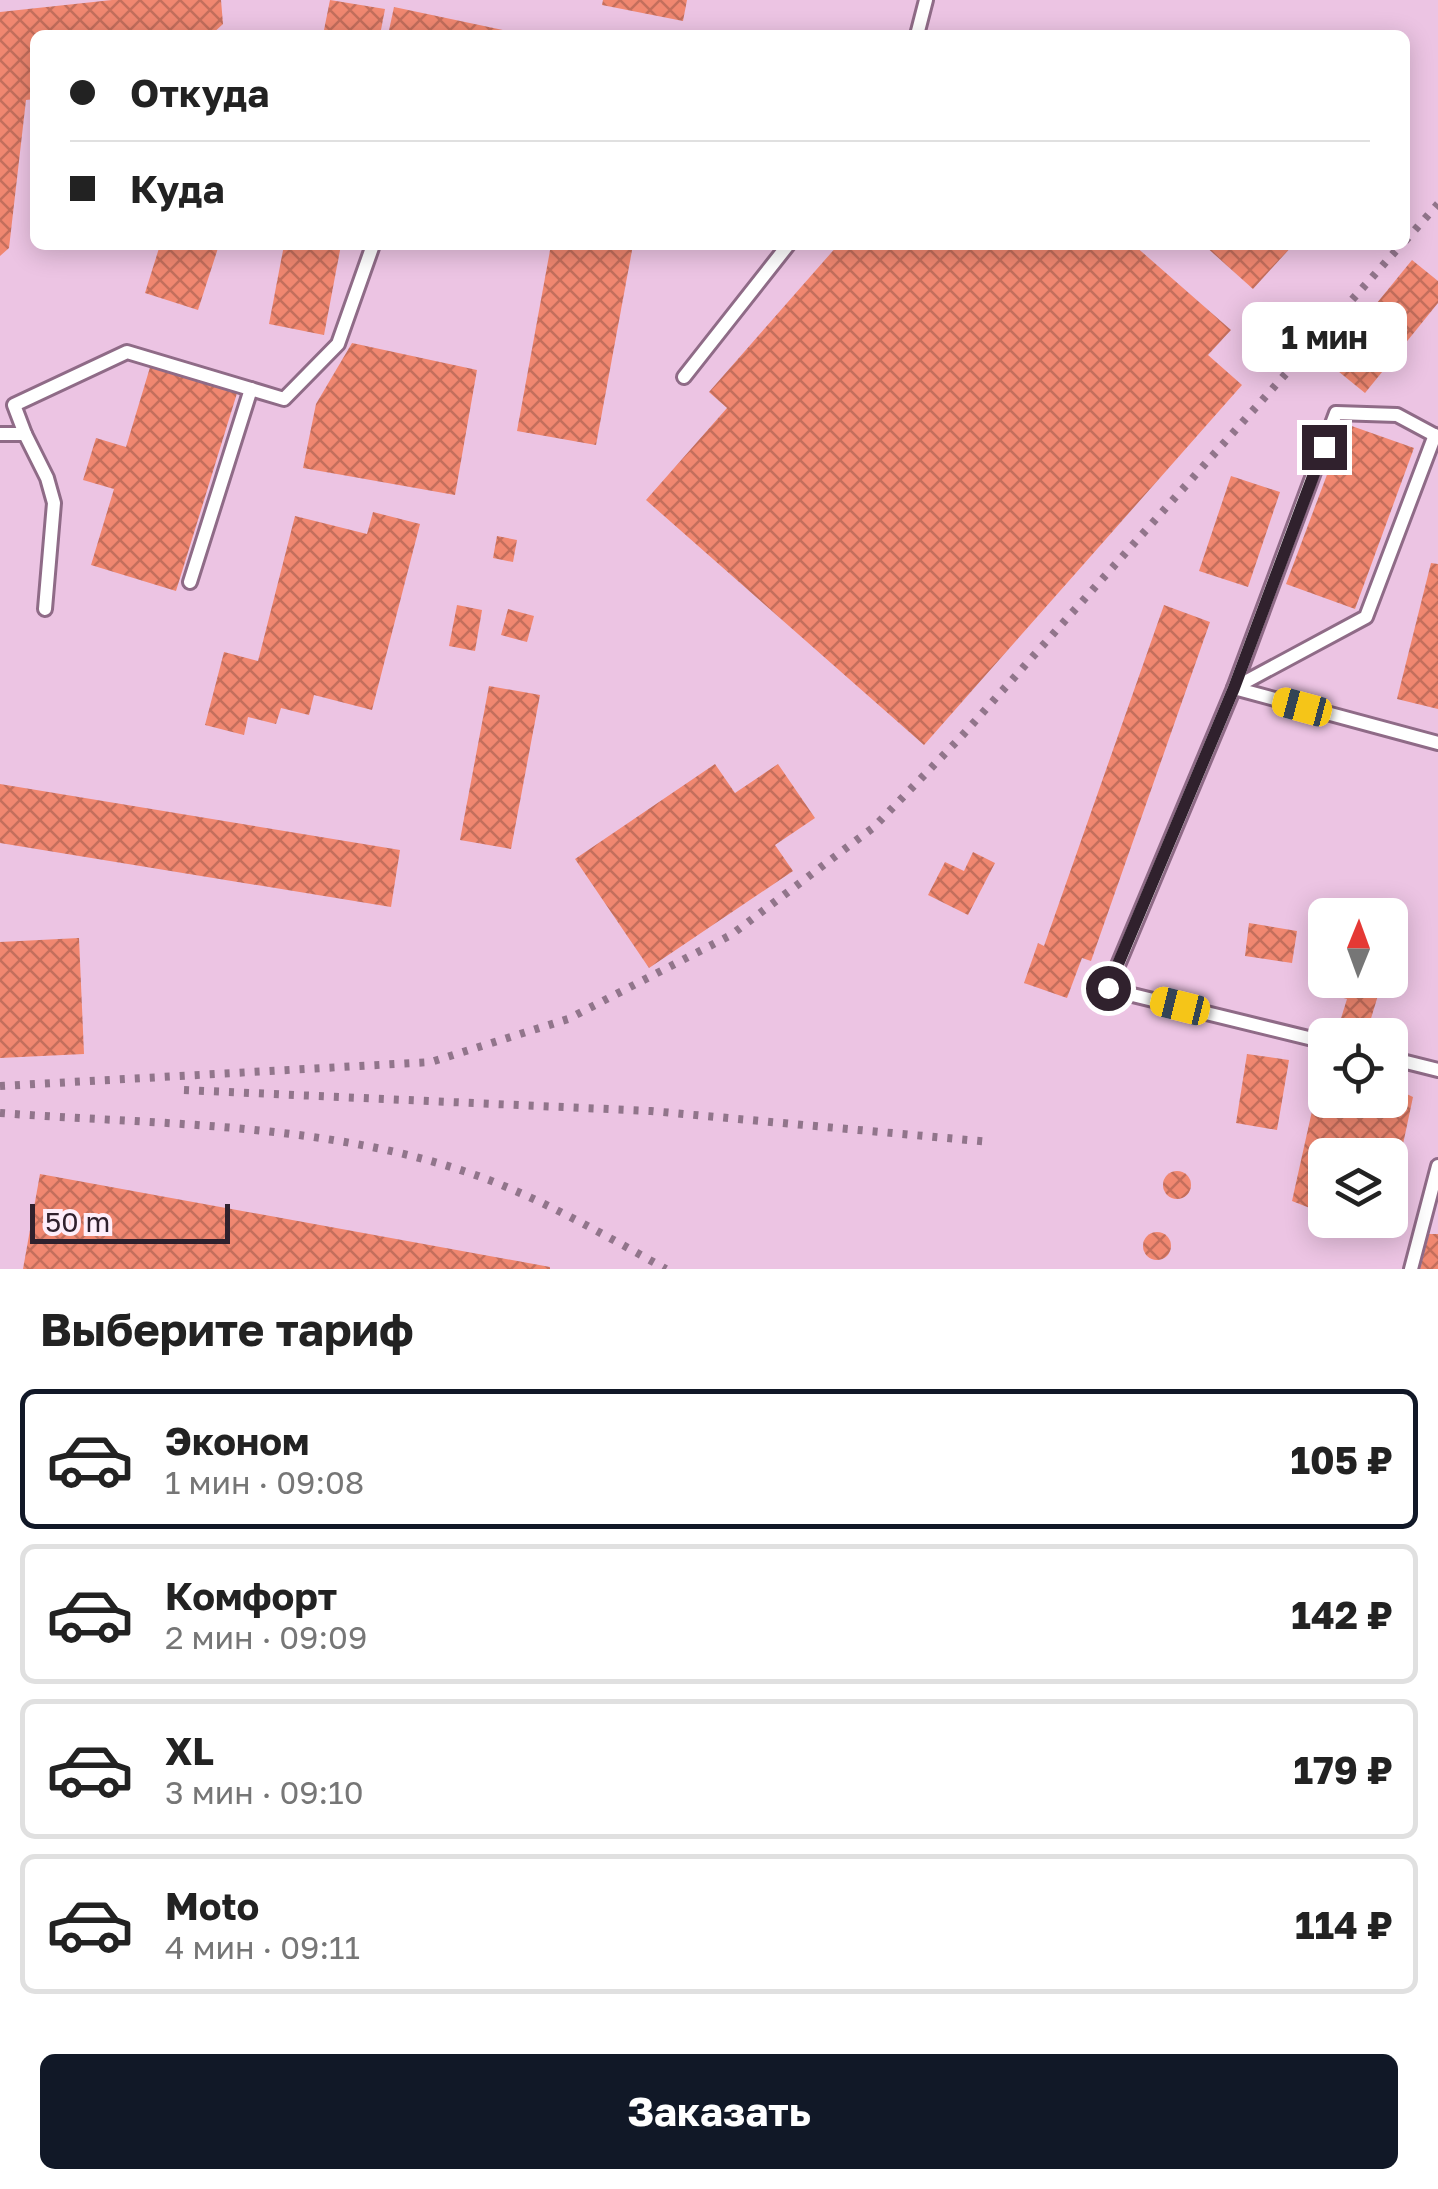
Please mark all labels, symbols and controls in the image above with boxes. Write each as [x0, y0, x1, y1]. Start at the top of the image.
text: Откуда [130, 70, 269, 115]
text: Куда [130, 166, 224, 211]
callout: 1 мин [1242, 302, 1406, 372]
text: 1 мин [1281, 318, 1368, 356]
route end [1302, 425, 1347, 470]
car [1269, 685, 1335, 729]
north arrow [1308, 898, 1408, 998]
map controls [1308, 898, 1408, 1238]
route start [1086, 966, 1131, 1011]
car [1147, 984, 1213, 1028]
button: locate [1308, 1018, 1408, 1118]
button: layers [1308, 1138, 1408, 1238]
scale bar [30, 1199, 230, 1244]
text: 50 m [45, 1205, 110, 1238]
text: Выберите тариф [40, 1302, 414, 1356]
icon: car [45, 1414, 135, 1504]
text: Эконом [165, 1418, 309, 1463]
text: 105 ₽ [1290, 1437, 1393, 1482]
text: 1 мин · 09:08 [165, 1463, 364, 1501]
icon: car [45, 1569, 135, 1659]
text: Комфорт [165, 1573, 337, 1618]
text: 142 ₽ [1291, 1592, 1393, 1637]
text: 2 мин · 09:09 [165, 1618, 367, 1656]
icon: car [45, 1724, 135, 1814]
text: XL [165, 1728, 214, 1773]
text: 179 ₽ [1293, 1747, 1393, 1792]
text: 3 мин · 09:10 [165, 1773, 364, 1811]
icon: car [45, 1879, 135, 1969]
text: Moto [165, 1883, 259, 1928]
text: 114 ₽ [1295, 1902, 1393, 1947]
text: 4 мин · 09:11 [165, 1928, 360, 1966]
button: Заказать [40, 2054, 1398, 2169]

